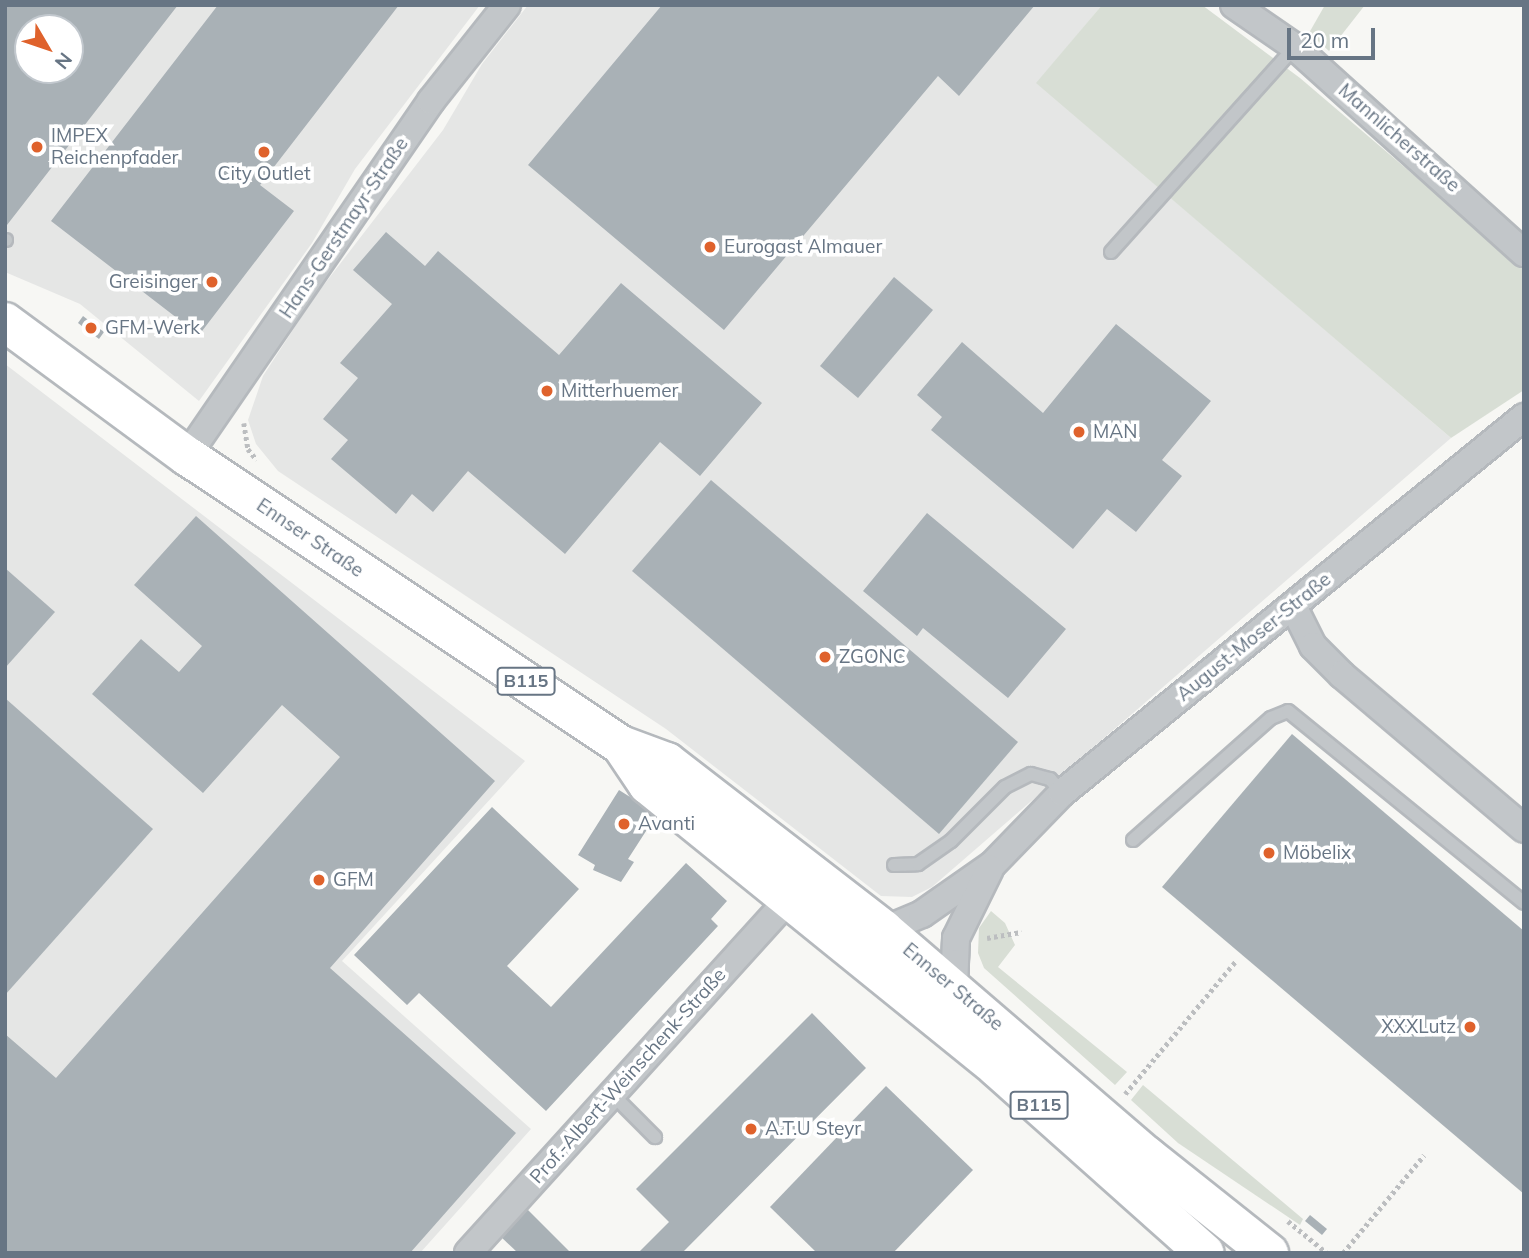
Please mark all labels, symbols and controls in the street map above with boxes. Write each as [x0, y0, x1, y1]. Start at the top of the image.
north arrow [14, 14, 84, 84]
scale bar [1291, 14, 1378, 58]
text: 20 m [1300, 27, 1349, 53]
text: N [50, 48, 78, 74]
street label: Mannlicherstraße [1334, 79, 1464, 197]
place label: IMPEX Reichenpfader [51, 125, 178, 169]
street label: Hans-Gerstmayr-Straße [275, 133, 413, 323]
marker: IMPEX Reichenpfader [29, 139, 45, 155]
marker: City Outlet [256, 144, 272, 160]
place label: City Outlet [217, 163, 311, 185]
place label: Eurogast Almauer [724, 236, 882, 258]
marker: Eurogast Almauer [702, 239, 718, 255]
place label: Greisinger [109, 271, 198, 293]
marker: Greisinger [204, 274, 220, 290]
place label: GFM-Werk [105, 317, 200, 339]
marker: GFM-Werk [83, 320, 99, 336]
place label: Mitterhuemer [561, 380, 678, 402]
marker: Mitterhuemer [539, 383, 555, 399]
place label: MAN [1093, 421, 1137, 443]
marker: MAN [1071, 424, 1087, 440]
street label: Ennser Straße [252, 494, 368, 582]
street label: August-Moser-Straße [1172, 568, 1336, 706]
place label: ZGONC [839, 646, 906, 668]
marker: ZGONC [817, 649, 833, 665]
road number: B115 [496, 666, 556, 696]
place label: Avanti [638, 813, 695, 835]
marker: Avanti [616, 816, 632, 832]
place label: Möbelix [1283, 842, 1351, 864]
marker: Möbelix [1261, 845, 1277, 861]
place label: GFM [333, 869, 374, 891]
marker: GFM [311, 872, 327, 888]
street label: Ennser Straße [898, 938, 1008, 1036]
street label: Prof.-Albert-Weinschenk-Straße [525, 964, 731, 1188]
place label: XXXLutz [1381, 1016, 1456, 1038]
marker: XXXLutz [1462, 1019, 1478, 1035]
road number: B115 [1009, 1090, 1069, 1120]
place label: A.T.U Steyr [765, 1118, 861, 1140]
marker: A.T.U Steyr [743, 1121, 759, 1137]

